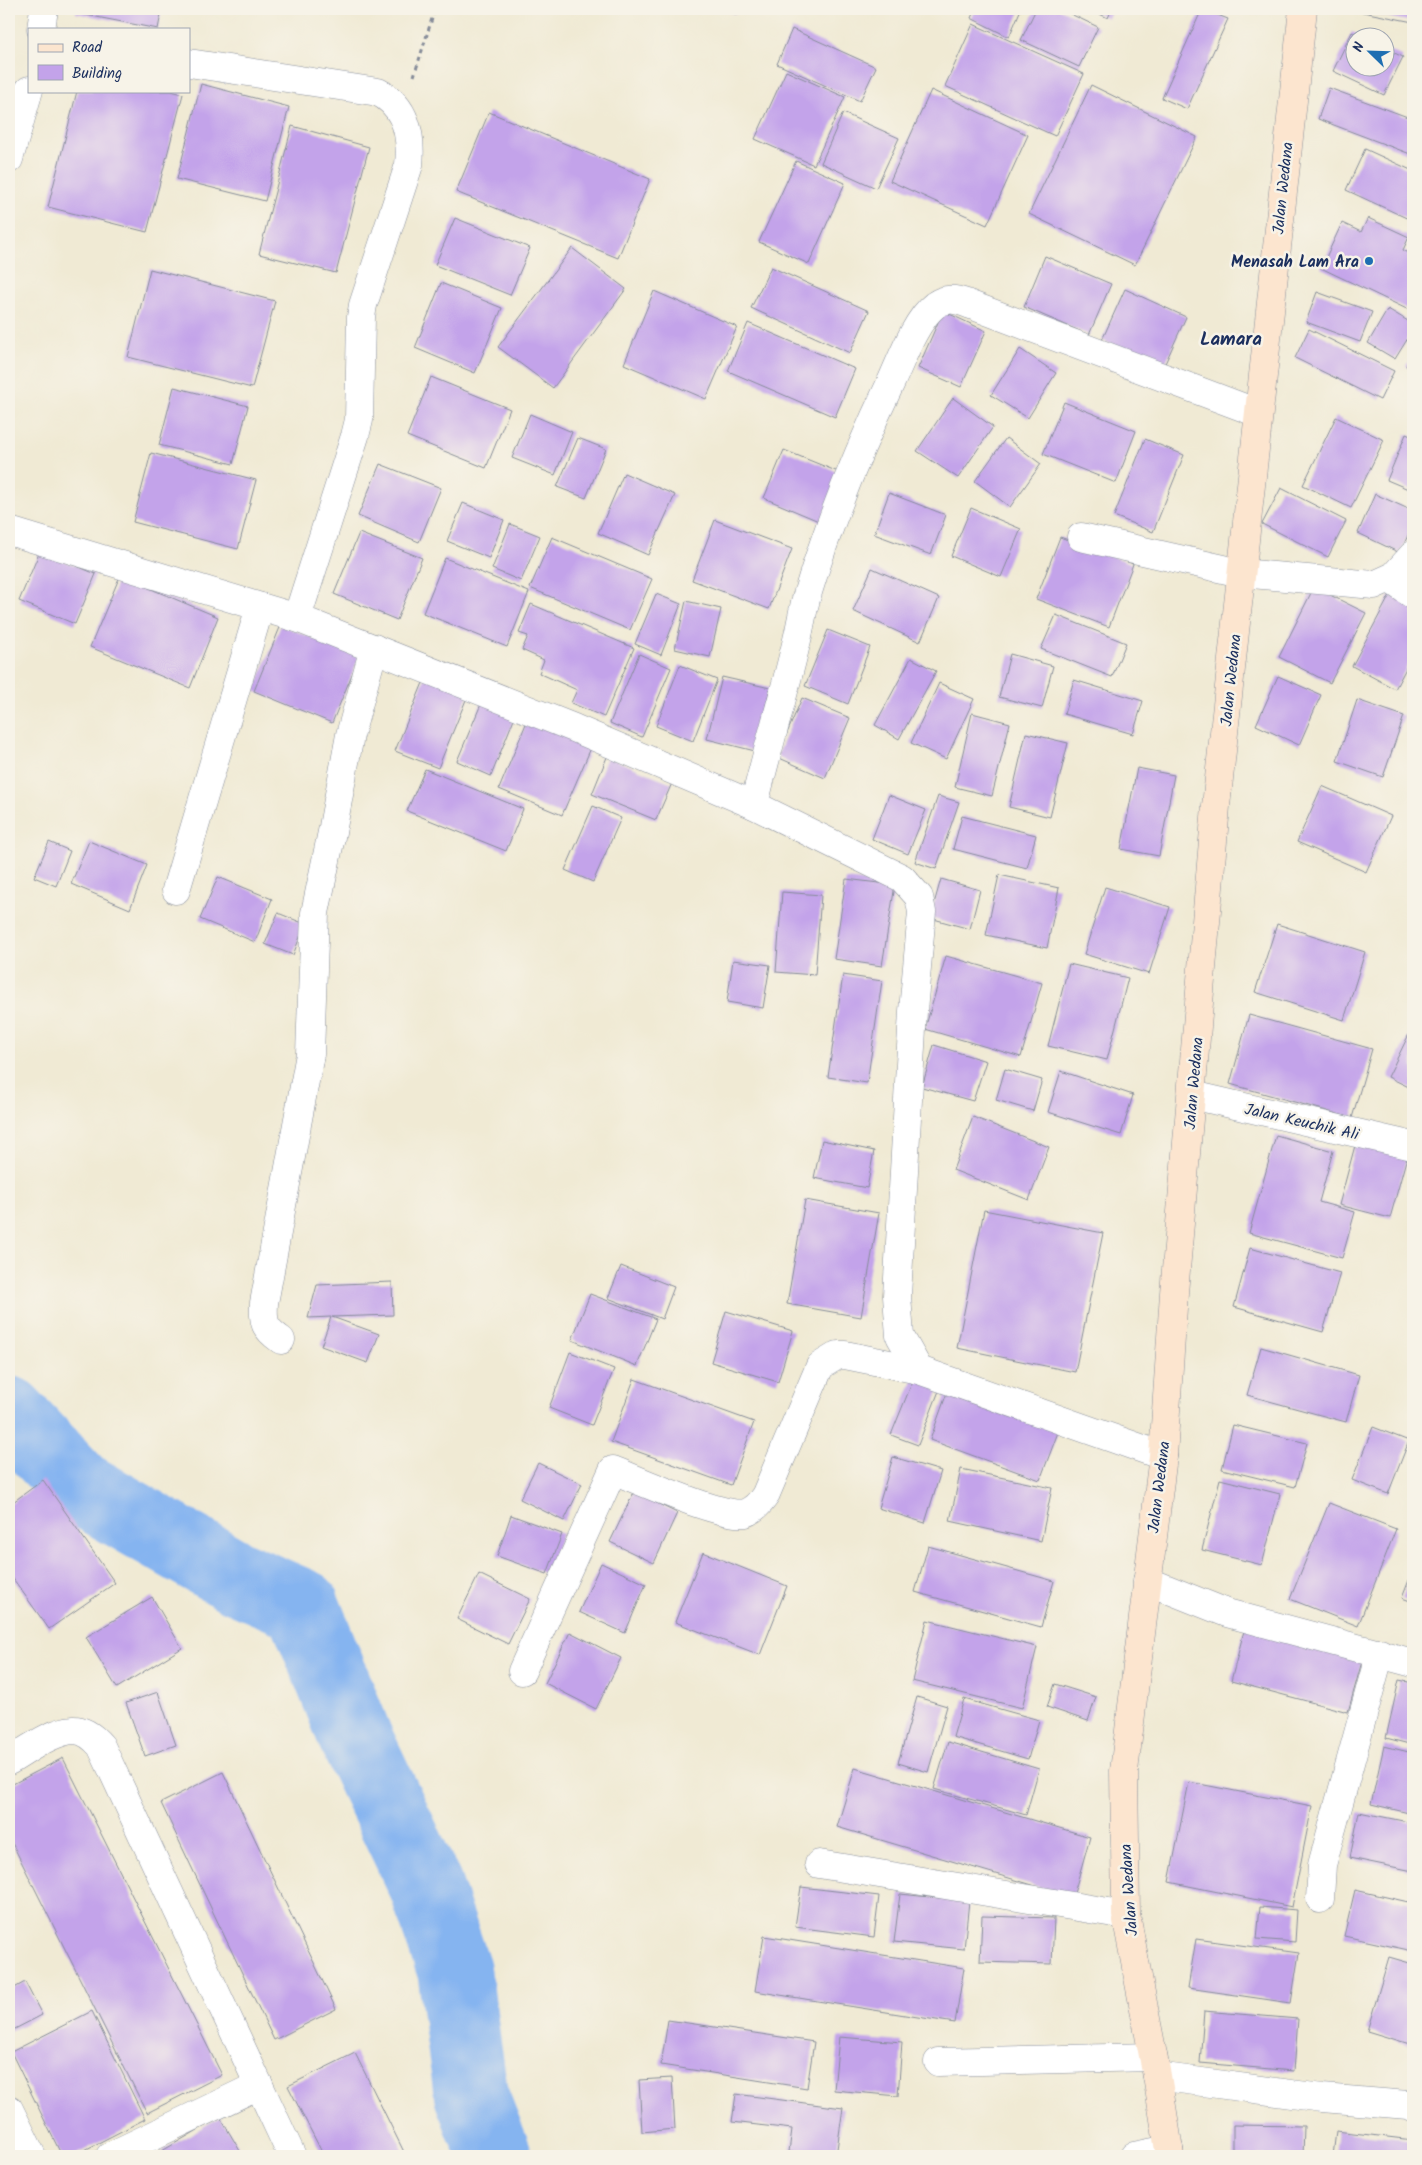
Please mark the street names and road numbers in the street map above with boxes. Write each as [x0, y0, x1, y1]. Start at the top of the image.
street label: Jalan Wedana [1266, 141, 1301, 236]
street label: Jalan Wedana [1214, 633, 1249, 728]
street label: Jalan Wedana [1178, 1036, 1211, 1130]
street label: Jalan Keuchik Ali [1242, 1097, 1362, 1148]
street label: Jalan Wedana [1141, 1440, 1178, 1535]
street label: Jalan Wedana [1114, 1843, 1145, 1937]

